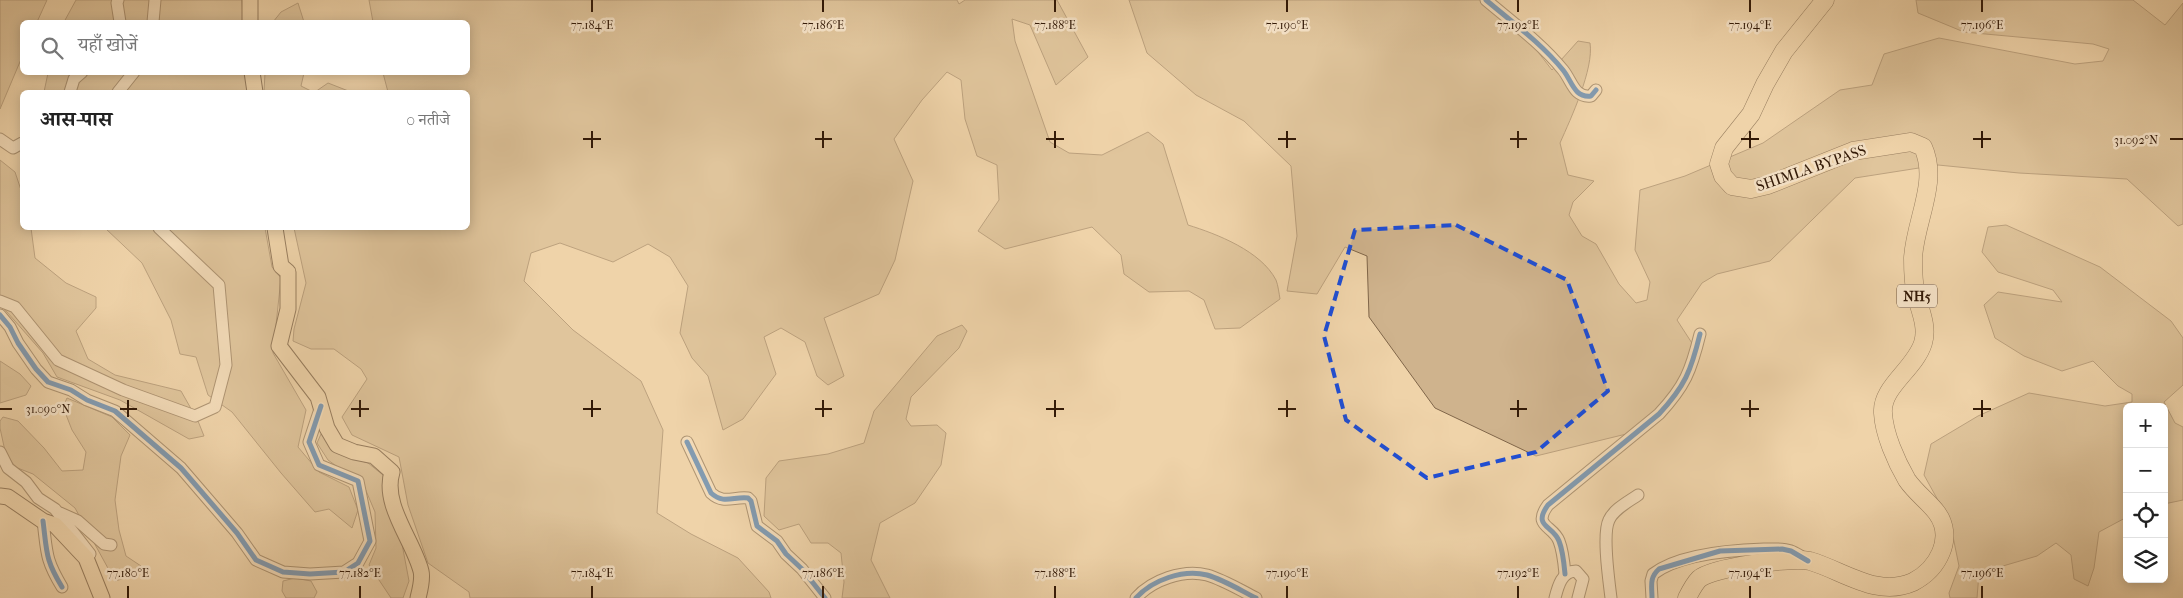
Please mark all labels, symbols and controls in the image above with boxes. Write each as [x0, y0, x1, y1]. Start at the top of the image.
text: 77.184°E [571, 18, 613, 32]
text: 77.186°E [802, 18, 844, 32]
text: 77.188°E [1034, 18, 1076, 32]
text: 77.190°E [1266, 18, 1308, 32]
text: 77.192°E [1497, 18, 1539, 32]
text: 77.194°E [1729, 18, 1771, 32]
text: 77.196°E [1961, 18, 2003, 32]
search box [20, 20, 470, 75]
icon: search [38, 34, 66, 62]
text: यहाँ खोजें [78, 34, 138, 56]
text: आस-पास [40, 107, 112, 131]
text: 0 नतीजे [406, 110, 450, 129]
text: 31.092°N [2114, 133, 2158, 147]
street label: SHIMLA BYPASS [1754, 141, 1869, 195]
road number: NH5 [1897, 284, 1937, 308]
text: 31.090°N [26, 402, 70, 416]
map controls [2123, 403, 2168, 583]
button: + [2123, 403, 2168, 448]
button: − [2123, 448, 2168, 493]
button: locate [2123, 493, 2168, 538]
button: layers [2123, 538, 2168, 583]
text: 77.180°E [107, 566, 149, 580]
text: 77.182°E [339, 566, 381, 580]
text: 77.184°E [571, 566, 613, 580]
text: 77.186°E [802, 566, 844, 580]
text: 77.188°E [1034, 566, 1076, 580]
text: 77.190°E [1266, 566, 1308, 580]
text: 77.192°E [1497, 566, 1539, 580]
text: 77.194°E [1729, 566, 1771, 580]
text: 77.196°E [1961, 566, 2003, 580]

